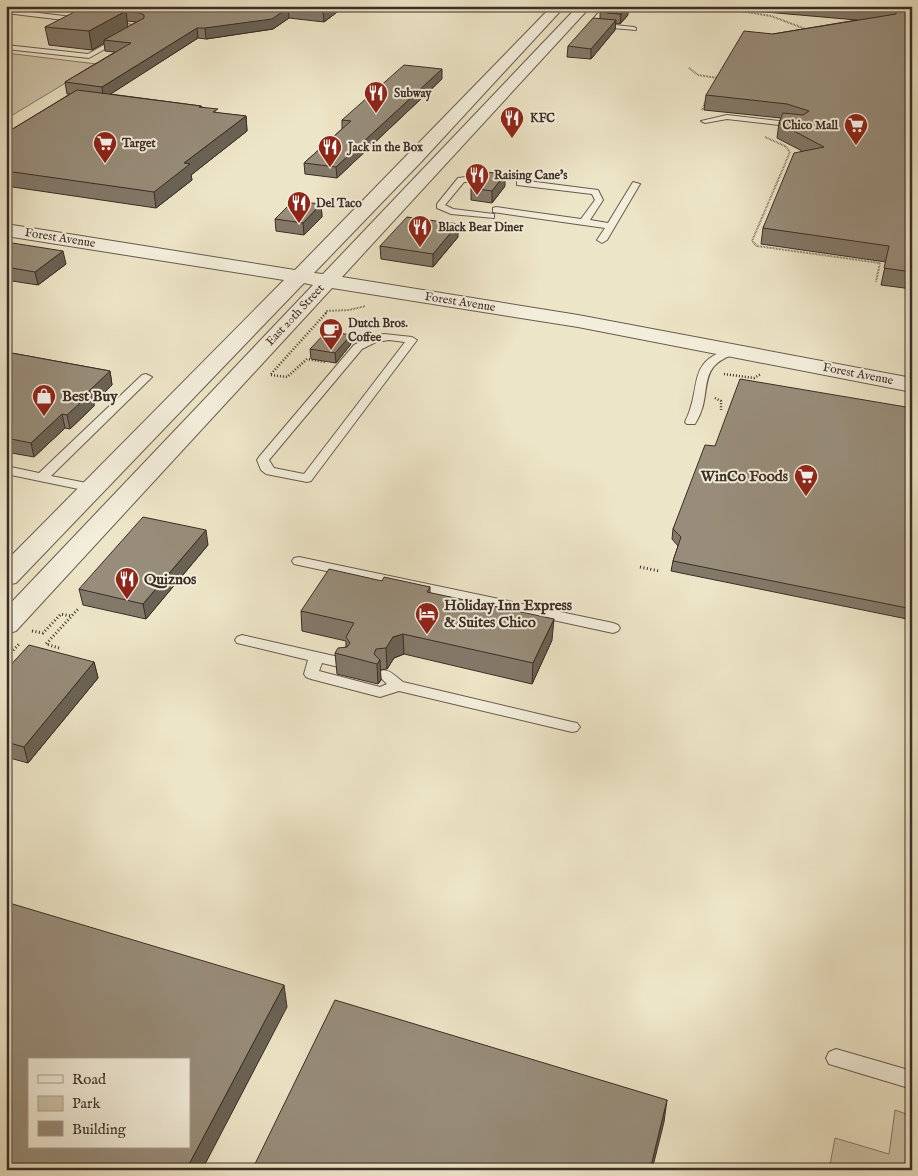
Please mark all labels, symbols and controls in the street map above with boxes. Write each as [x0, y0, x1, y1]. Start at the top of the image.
restaurant icon: Subway [363, 80, 389, 114]
place label: Subway [394, 86, 433, 102]
restaurant icon: KFC [499, 105, 525, 139]
place label: KFC [530, 111, 555, 126]
supermarket icon: Chico Mall [843, 112, 869, 146]
place label: Chico Mall [783, 118, 839, 133]
supermarket icon: Target [92, 130, 118, 164]
restaurant icon: Jack in the Box [317, 134, 343, 168]
place label: Target [121, 136, 156, 152]
place label: Jack in the Box [346, 140, 423, 156]
restaurant icon: Raising Cane's [464, 162, 490, 196]
place label: Raising Cane's [494, 168, 568, 184]
restaurant icon: Del Taco [286, 190, 312, 224]
place label: Del Taco [316, 196, 362, 211]
restaurant icon: Black Bear Diner [407, 214, 433, 248]
place label: Black Bear Diner [438, 220, 524, 235]
street label: Forest Avenue [24, 225, 97, 251]
street label: East 20th Street [263, 281, 327, 349]
street label: Forest Avenue [424, 289, 497, 315]
place label: Dutch Bros. Coffee [348, 316, 408, 345]
cafe icon: Dutch Bros. Coffee [318, 317, 344, 351]
street label: Forest Avenue [821, 360, 895, 388]
shop icon: Best Buy [31, 383, 57, 417]
place label: Best Buy [62, 387, 118, 406]
supermarket icon: WinCo Foods [793, 463, 819, 497]
place label: WinCo Foods [700, 467, 789, 486]
restaurant icon: Quiznos [114, 566, 140, 600]
place label: Quiznos [144, 570, 197, 589]
place label: Holiday Inn Express & Suites Chico [444, 596, 573, 632]
hotel icon: Holiday Inn Express & Suites Chico [414, 601, 440, 635]
legend [28, 1058, 190, 1148]
text: Road [72, 1070, 107, 1089]
text: Park [72, 1094, 102, 1113]
text: Building [72, 1120, 127, 1139]

